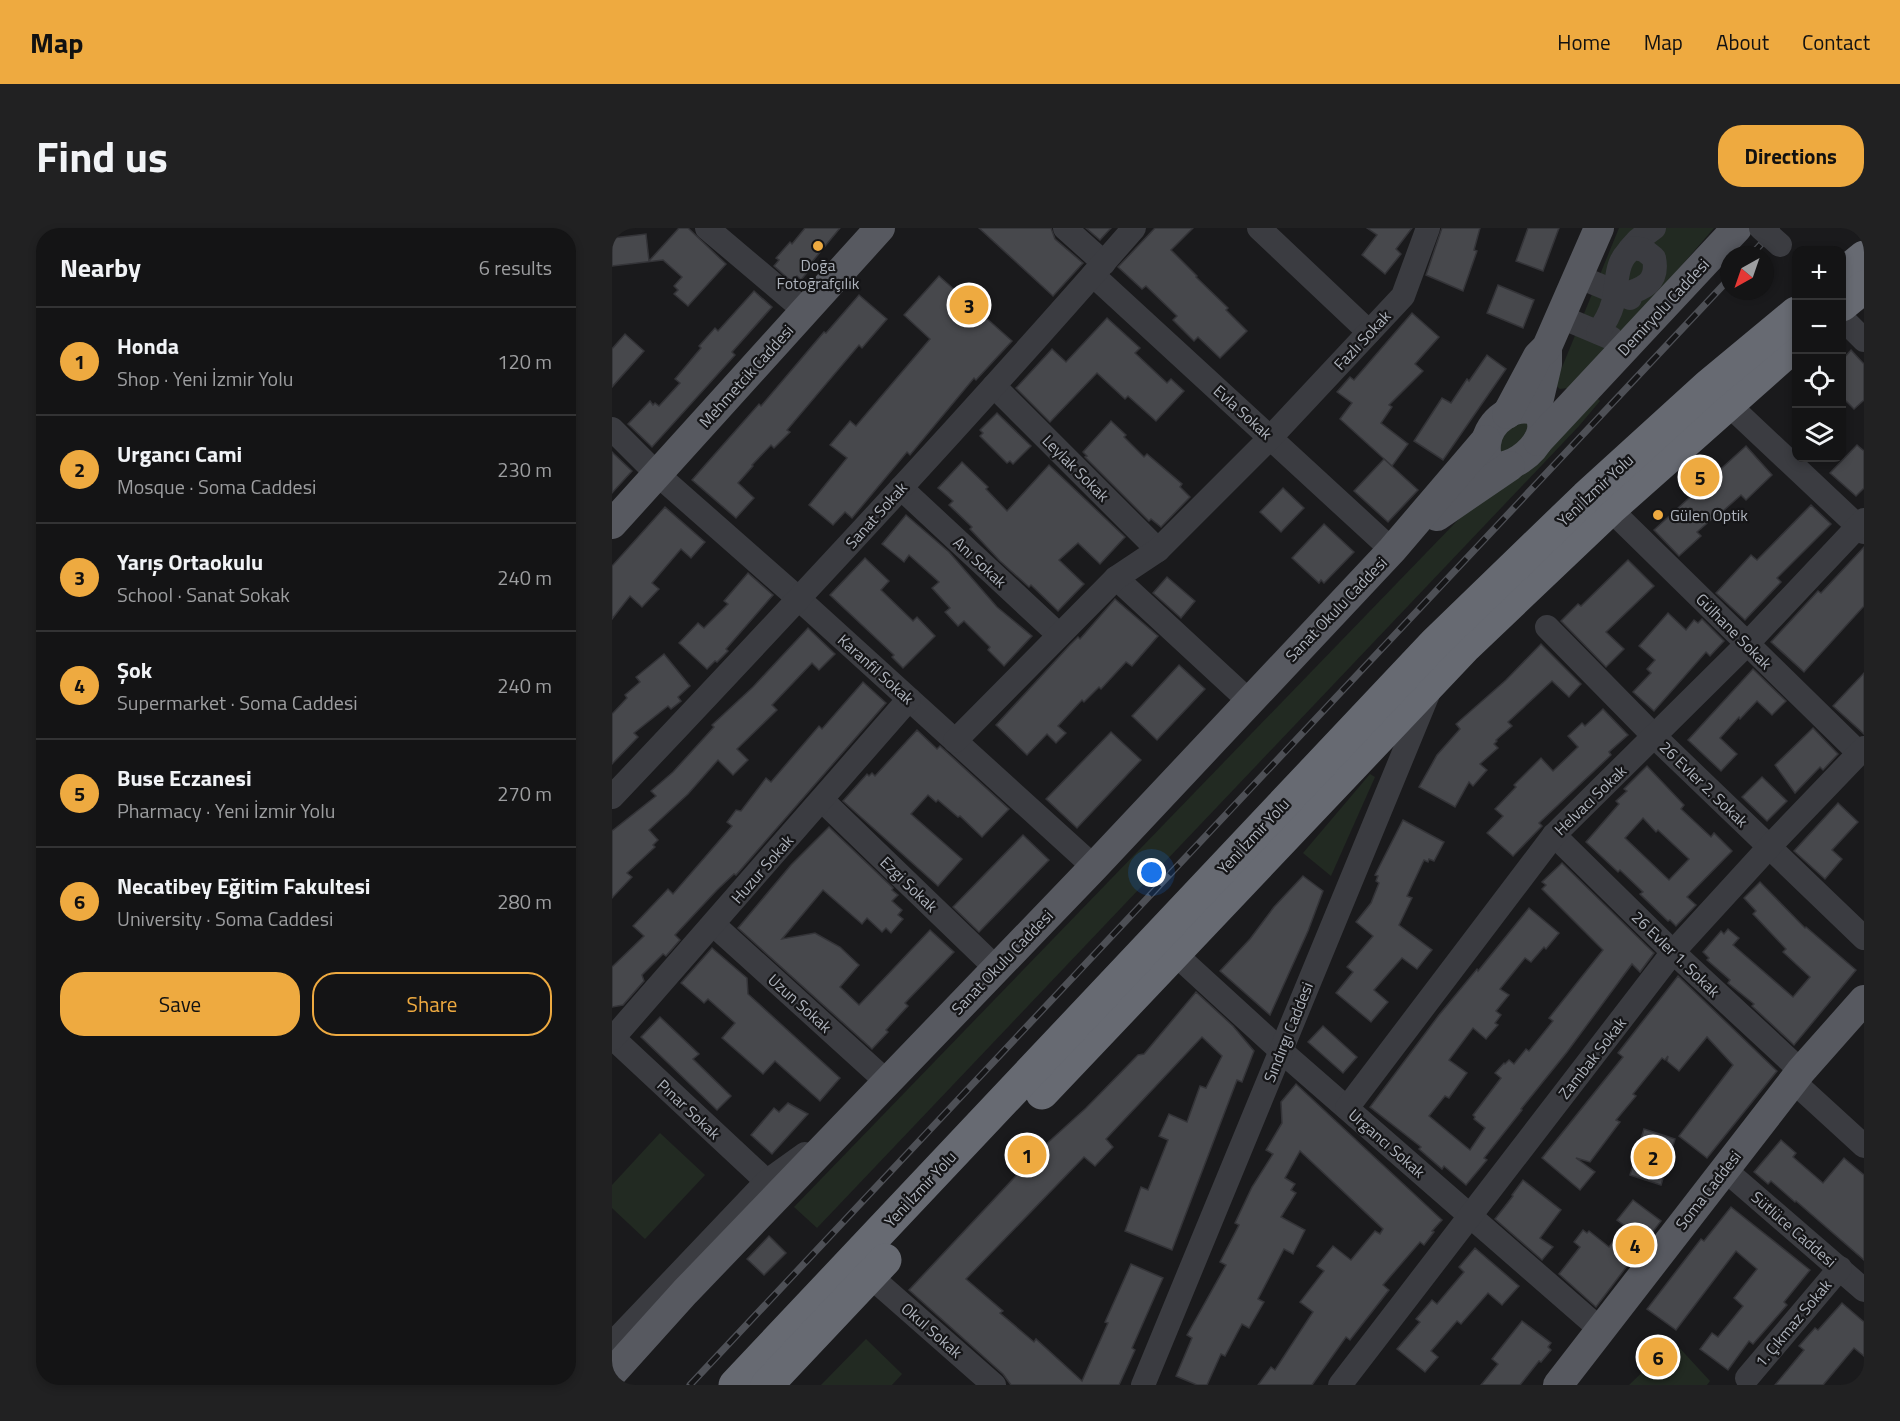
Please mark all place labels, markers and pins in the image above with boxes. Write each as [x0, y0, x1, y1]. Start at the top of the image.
marker: Doğa Fotoğrafçılık [811, 239, 825, 253]
place label: Doğa Fotoğrafçılık [777, 253, 860, 295]
pin: 3 [950, 282, 988, 328]
pin: 5 [1680, 454, 1720, 500]
place label: Gülen Optik [1670, 503, 1748, 527]
marker: Gülen Optik [1651, 508, 1665, 522]
pin: 1 [1008, 1132, 1046, 1178]
pin: 2 [1634, 1134, 1672, 1180]
pin: 4 [1616, 1222, 1654, 1268]
pin: 6 [1638, 1334, 1678, 1380]

